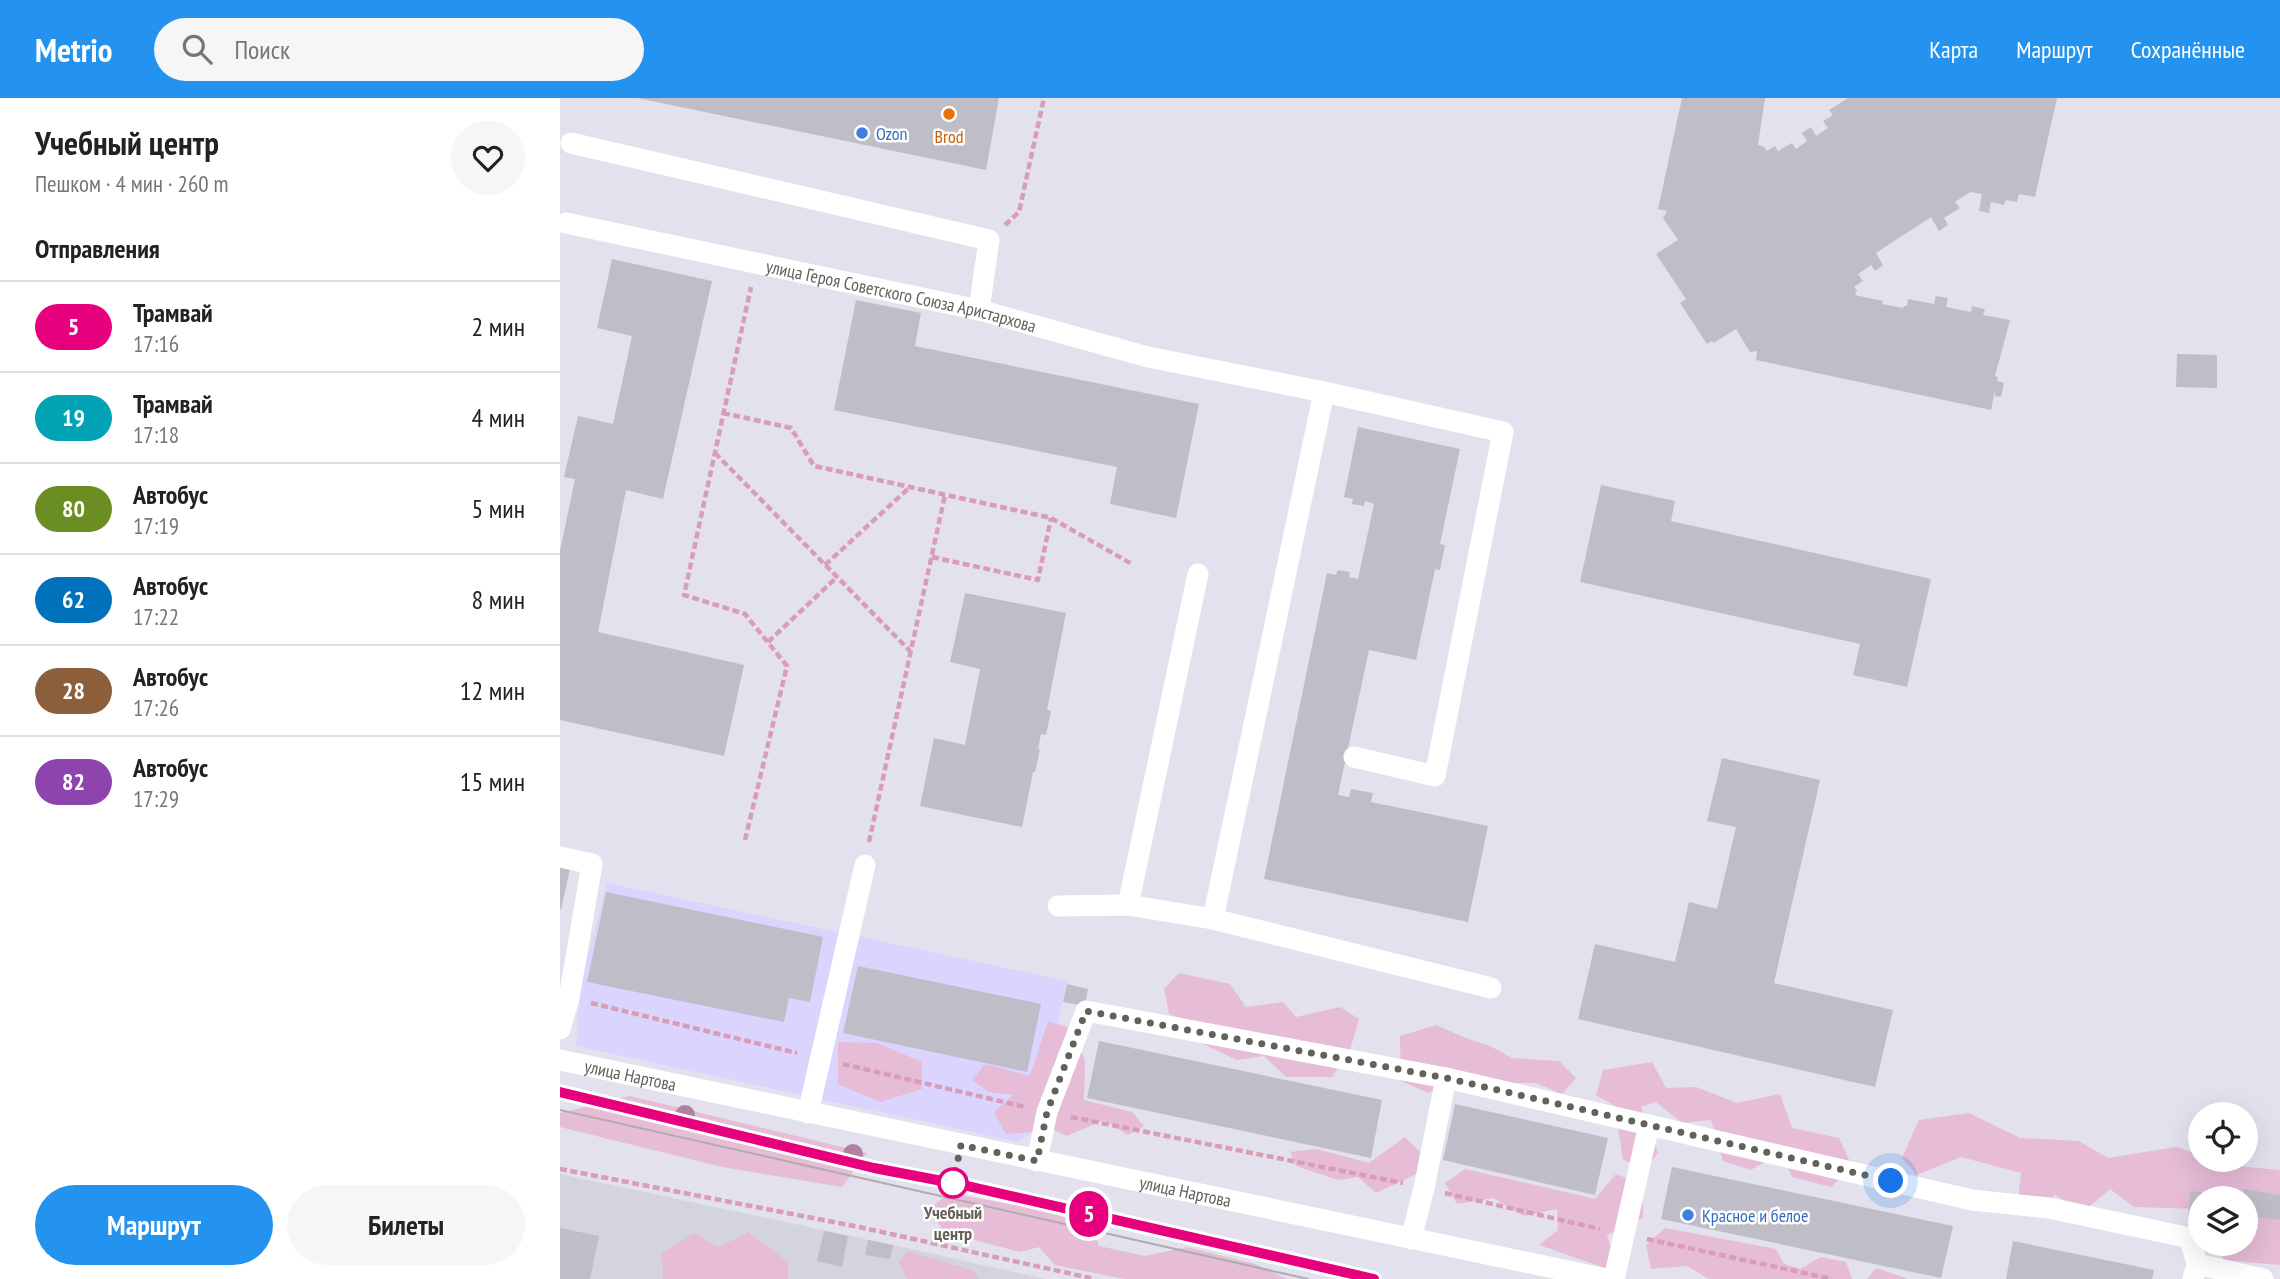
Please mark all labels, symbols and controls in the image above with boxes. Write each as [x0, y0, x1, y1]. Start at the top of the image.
search box [154, 18, 644, 81]
text: Metrio [35, 28, 112, 71]
icon: search [178, 30, 216, 68]
text: Поиск [234, 33, 290, 66]
text: Карта [1929, 34, 1978, 65]
text: Маршрут [2016, 34, 2093, 65]
text: Сохранённые [2131, 34, 2245, 65]
marker: Brod [941, 106, 957, 122]
text: Учебный центр [35, 121, 219, 164]
button: heart [451, 121, 525, 195]
place label: Ozon [876, 122, 908, 145]
marker: Ozon [854, 125, 870, 141]
place label: Brod [935, 125, 963, 148]
text: Пешком · 4 мин · 260 m [35, 169, 228, 198]
text: Отправления [35, 232, 160, 265]
street label: улица Героя Советского Союза Аристархова [764, 254, 1039, 337]
text: Трамвай [133, 296, 213, 329]
text: 2 мин [472, 310, 525, 343]
text: 5 [68, 311, 79, 342]
text: 17:16 [133, 329, 179, 358]
text: Трамвай [133, 387, 213, 420]
text: 4 мин [472, 401, 525, 434]
text: 19 [62, 402, 85, 433]
text: 17:18 [133, 420, 179, 449]
text: Автобус [133, 478, 208, 511]
text: 5 мин [472, 492, 525, 525]
text: 80 [62, 493, 85, 524]
text: 17:19 [133, 511, 179, 540]
text: Автобус [133, 569, 208, 602]
text: 8 мин [472, 583, 525, 616]
text: 62 [62, 584, 85, 615]
text: 17:22 [133, 602, 179, 631]
text: Автобус [133, 660, 208, 693]
text: 12 мин [460, 674, 525, 707]
text: 28 [62, 675, 85, 706]
text: 17:26 [133, 693, 179, 722]
text: Автобус [133, 751, 208, 784]
text: 15 мин [460, 765, 525, 798]
text: 82 [62, 766, 85, 797]
text: 17:29 [133, 784, 179, 813]
street label: улица Нартова [583, 1054, 678, 1096]
map controls [2188, 1102, 2258, 1256]
button: locate [2188, 1102, 2258, 1172]
your location [1873, 1163, 1908, 1198]
marker: Учебный центр [938, 1168, 968, 1198]
street label: улица Нартова [1138, 1170, 1233, 1212]
button: Маршрут [35, 1185, 273, 1265]
button: Билеты [287, 1185, 525, 1265]
button: layers [2188, 1186, 2258, 1256]
line badge: 5 [1066, 1191, 1112, 1237]
text: 5 [1083, 1198, 1095, 1229]
place label: Учебный центр [923, 1201, 982, 1245]
place label: Красное и белое [1702, 1204, 1808, 1227]
marker: Красное и белое [1680, 1207, 1696, 1223]

